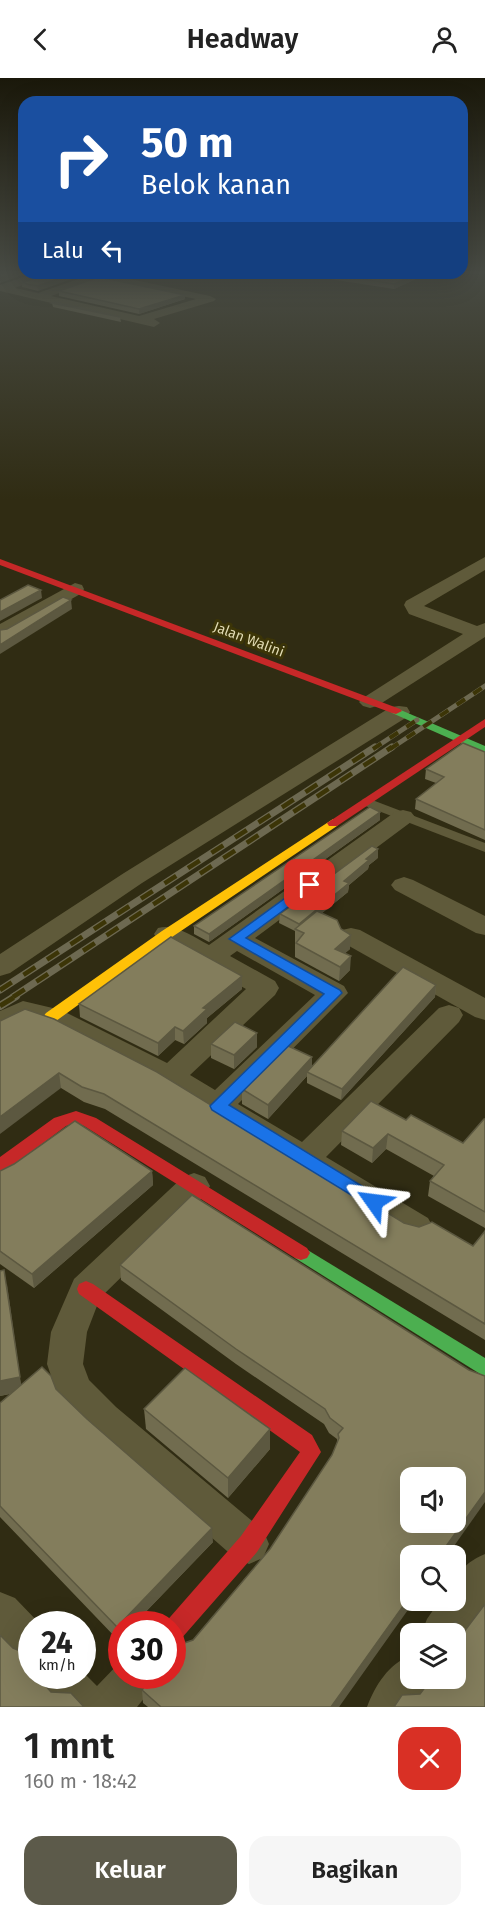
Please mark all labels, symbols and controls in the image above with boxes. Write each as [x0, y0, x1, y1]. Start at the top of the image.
icon: back [24, 23, 57, 56]
text: Headway [187, 23, 298, 55]
icon: person [428, 23, 461, 56]
text: 50 m [141, 118, 234, 168]
icon: right [42, 120, 120, 198]
text: Belok kanan [141, 169, 291, 201]
icon: left [96, 234, 129, 267]
text: Lalu [42, 237, 84, 264]
street label: Jalan Walini [211, 618, 286, 661]
pin [284, 859, 335, 910]
icon: arrive [293, 868, 326, 901]
position arrow [342, 1170, 406, 1234]
map controls [400, 1467, 466, 1689]
button: sound [400, 1467, 466, 1533]
button: search [400, 1545, 466, 1611]
speed limit sign: 30 [108, 1611, 186, 1689]
button: layers [400, 1623, 466, 1689]
text: 24 [41, 1625, 73, 1661]
text: km/h [38, 1656, 76, 1674]
text: 1 mnt [24, 1724, 114, 1768]
button: close [398, 1727, 461, 1790]
text: 160 m · 18:42 [24, 1769, 137, 1793]
button: Keluar [24, 1836, 237, 1905]
button: Bagikan [249, 1836, 461, 1905]

